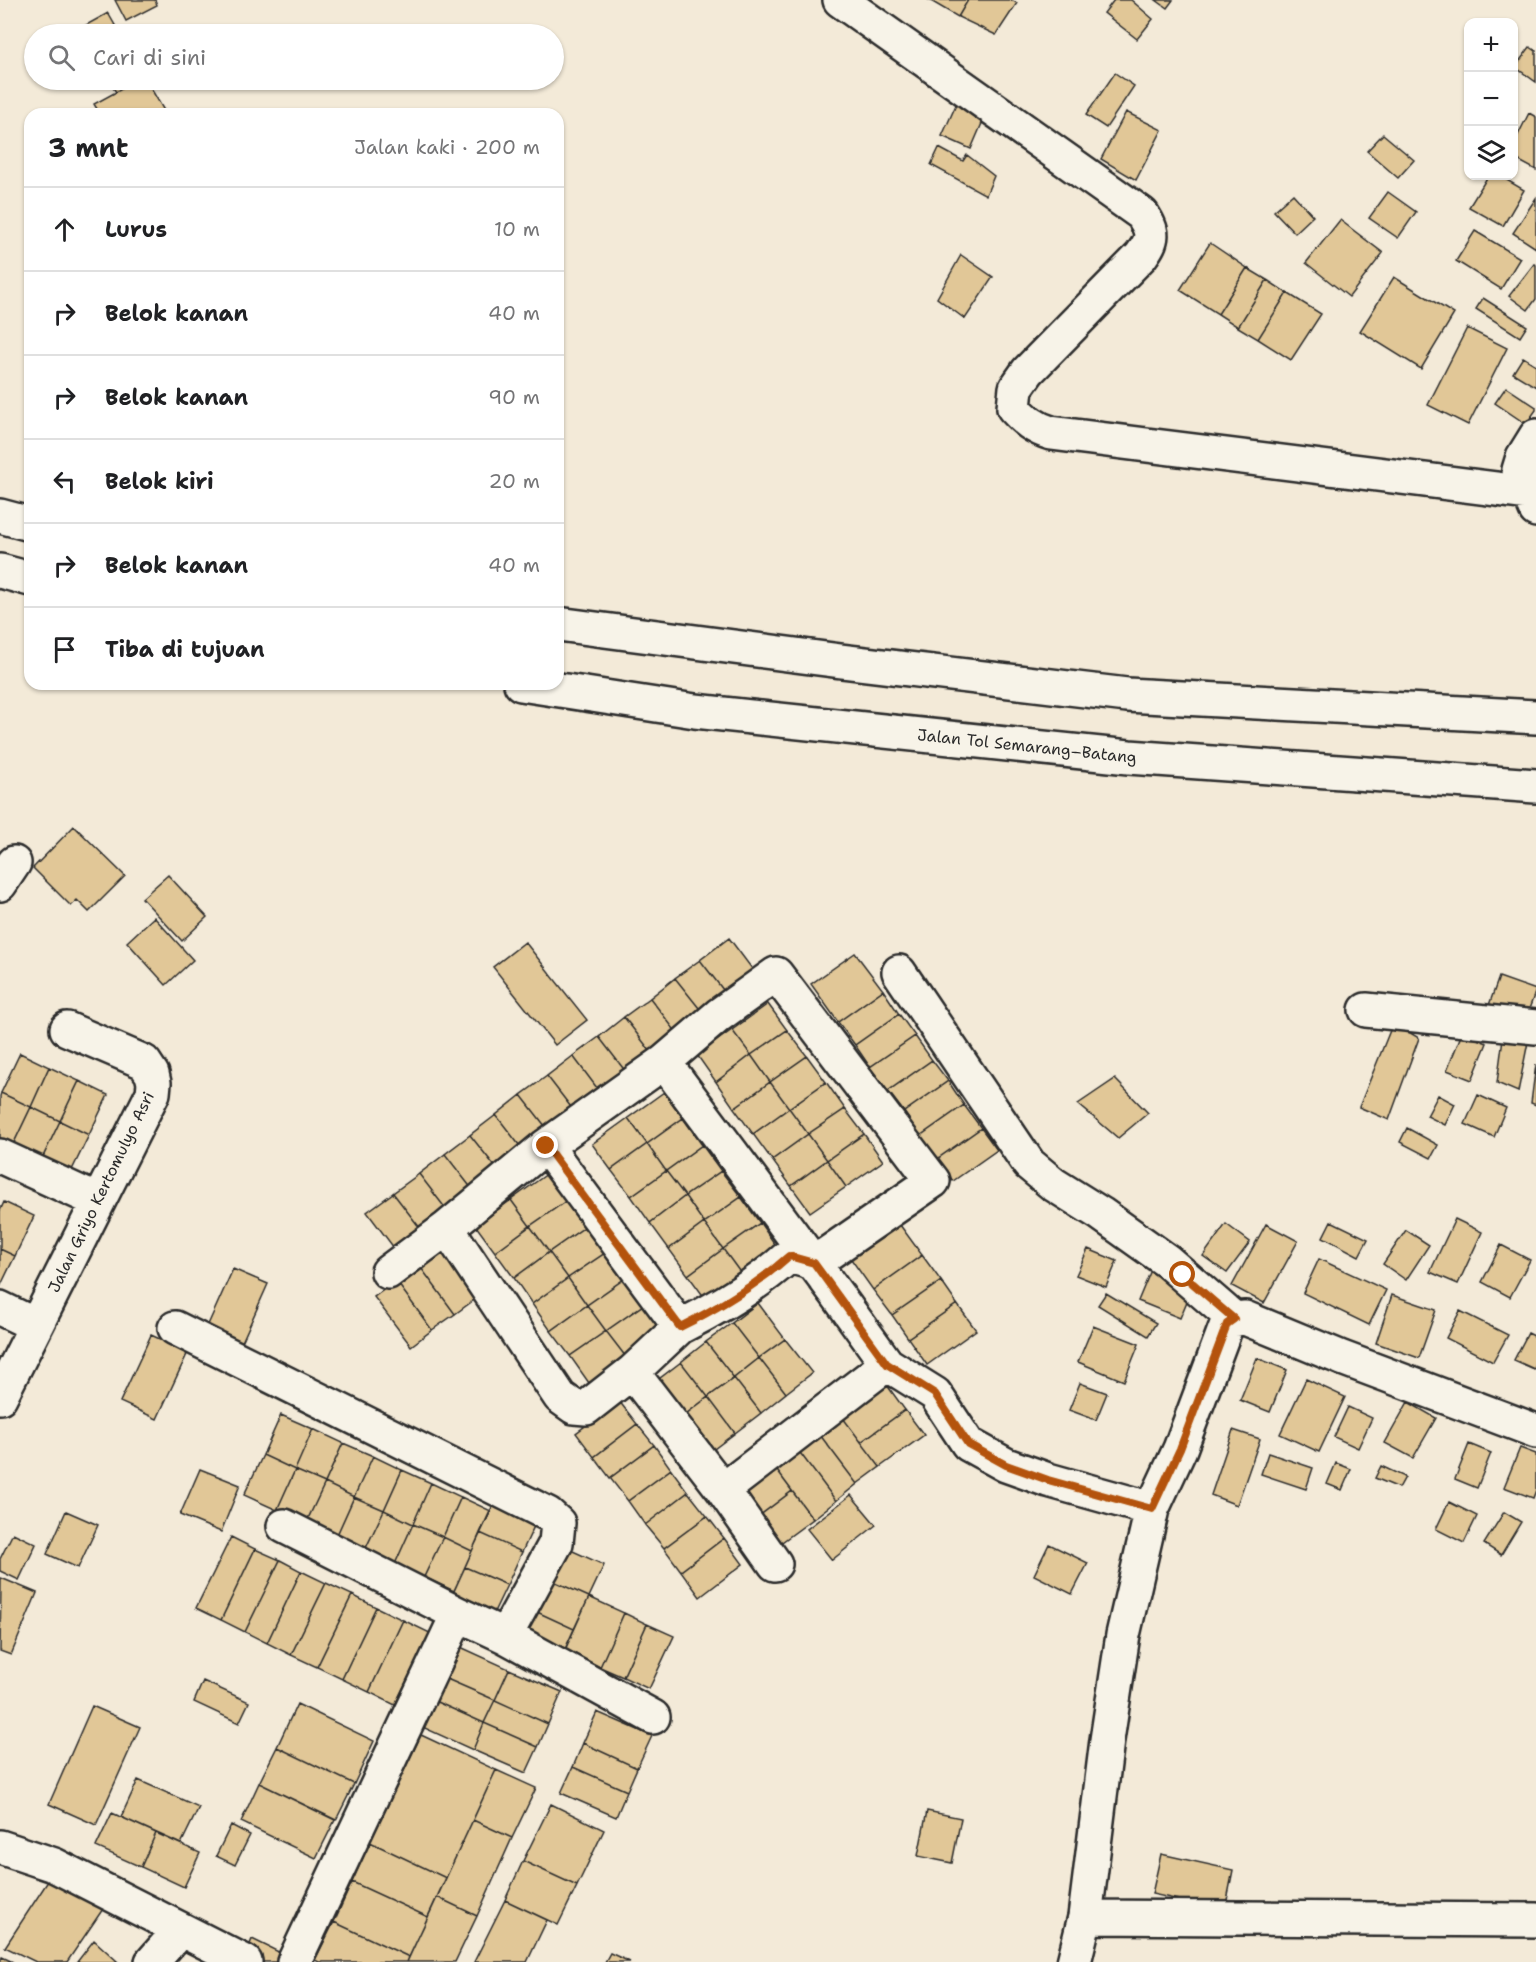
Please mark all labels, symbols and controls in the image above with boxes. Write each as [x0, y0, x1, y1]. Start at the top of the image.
map controls [1464, 18, 1518, 180]
button: + [1464, 18, 1518, 72]
search box [24, 24, 564, 90]
icon: search [45, 41, 78, 74]
text: Cari di sini [93, 43, 206, 72]
button: − [1464, 72, 1518, 126]
button: layers [1464, 126, 1518, 180]
text: 3 mnt [48, 130, 128, 165]
text: Jalan kaki · 200 m [354, 134, 540, 160]
icon: ahead [48, 213, 81, 246]
text: Lurus [105, 215, 167, 244]
text: 10 m [494, 216, 540, 242]
icon: right [48, 297, 81, 330]
text: Belok kanan [105, 299, 248, 328]
text: 40 m [488, 300, 540, 326]
icon: right [48, 381, 81, 414]
text: Belok kanan [105, 383, 248, 412]
text: 90 m [488, 384, 540, 410]
icon: left [48, 465, 81, 498]
text: Belok kiri [105, 467, 214, 496]
text: 20 m [489, 468, 540, 494]
icon: right [48, 549, 81, 582]
text: Belok kanan [105, 551, 248, 580]
text: 40 m [488, 552, 540, 578]
icon: arrive [48, 633, 81, 666]
text: Tiba di tujuan [105, 635, 265, 664]
street label: Jalan Tol Semarang–Batang [916, 724, 1138, 768]
street label: Jalan Griyo Kertomulyo Asri [43, 1088, 159, 1296]
route end [532, 1132, 558, 1158]
route start [1169, 1261, 1195, 1287]

